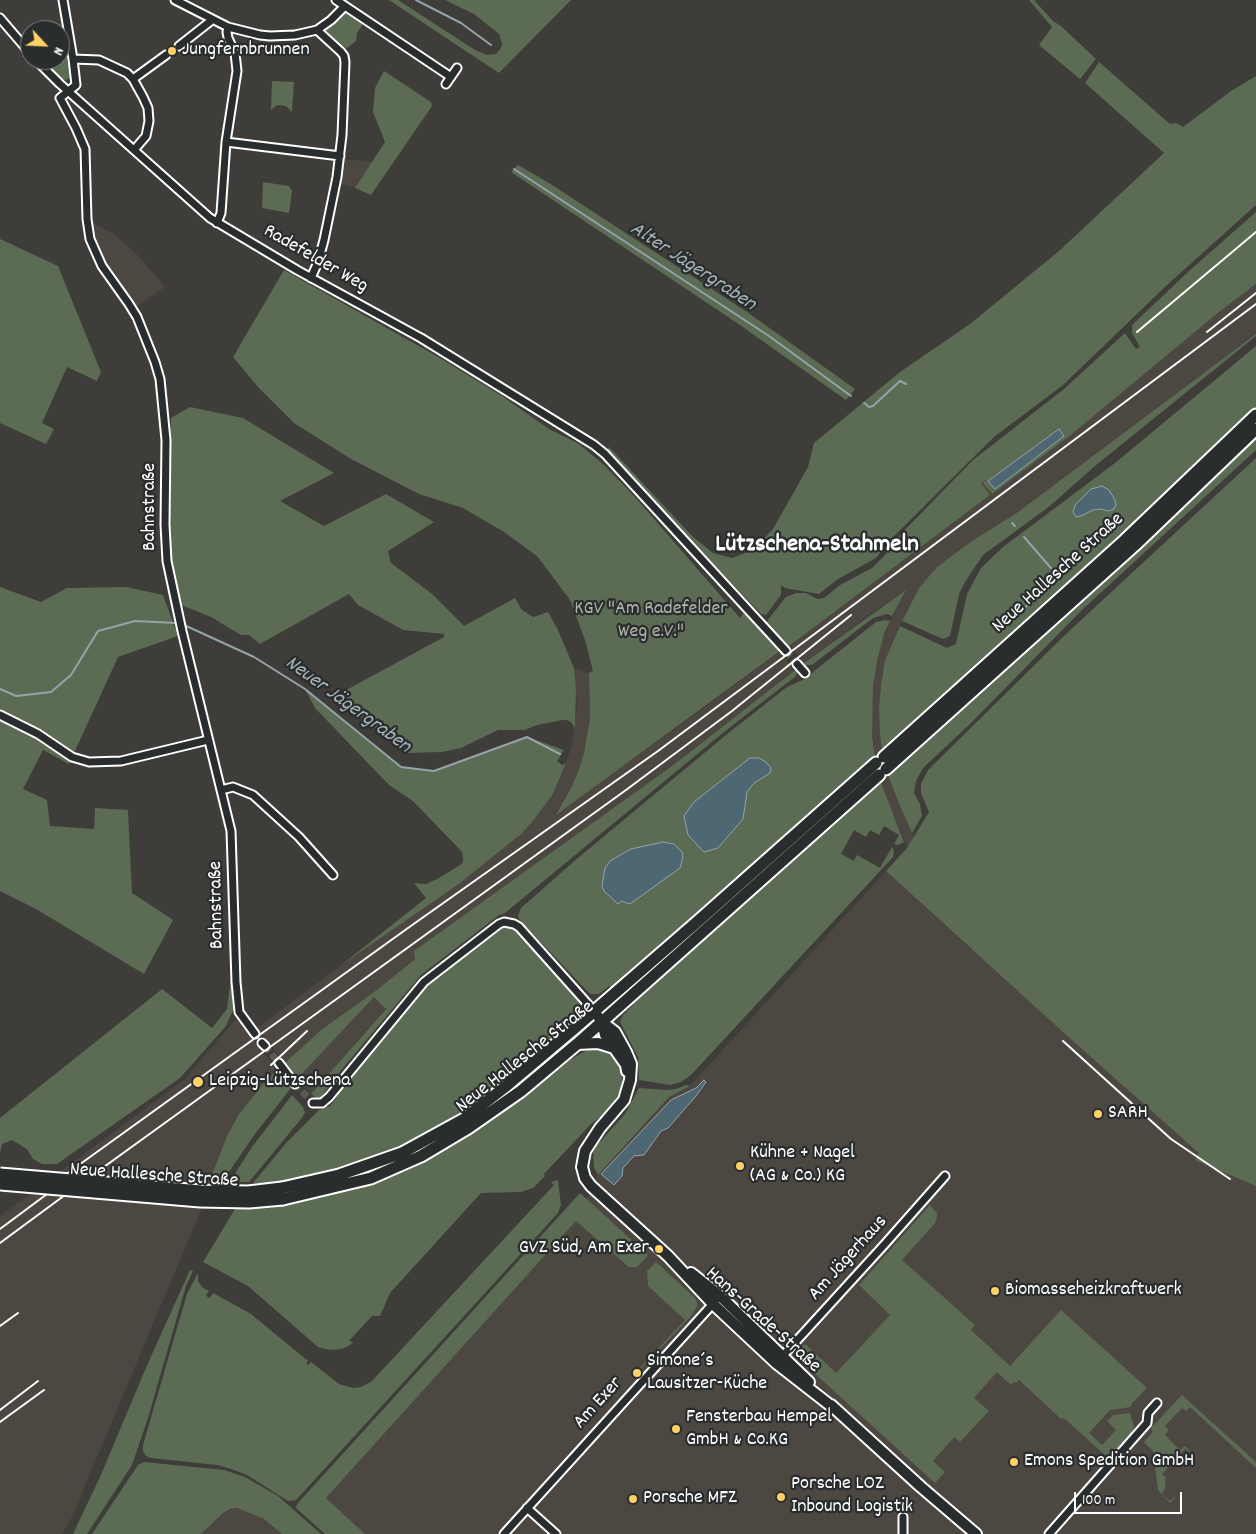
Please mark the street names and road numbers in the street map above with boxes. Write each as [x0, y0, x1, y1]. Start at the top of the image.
street label: Radefelder Weg [258, 220, 372, 300]
street label: Bahnstraße [139, 463, 163, 551]
street label: Neue Hallesche Straße [988, 509, 1130, 639]
street label: Bahnstraße [205, 861, 231, 949]
street label: Neue Hallesche Straße [452, 997, 600, 1119]
street label: Neue Hallesche Straße [69, 1159, 239, 1195]
street label: Am Jägerhaus [804, 1211, 894, 1307]
street label: Hans-Grade-Straße [699, 1263, 825, 1379]
street label: Am Exer [569, 1373, 629, 1435]

